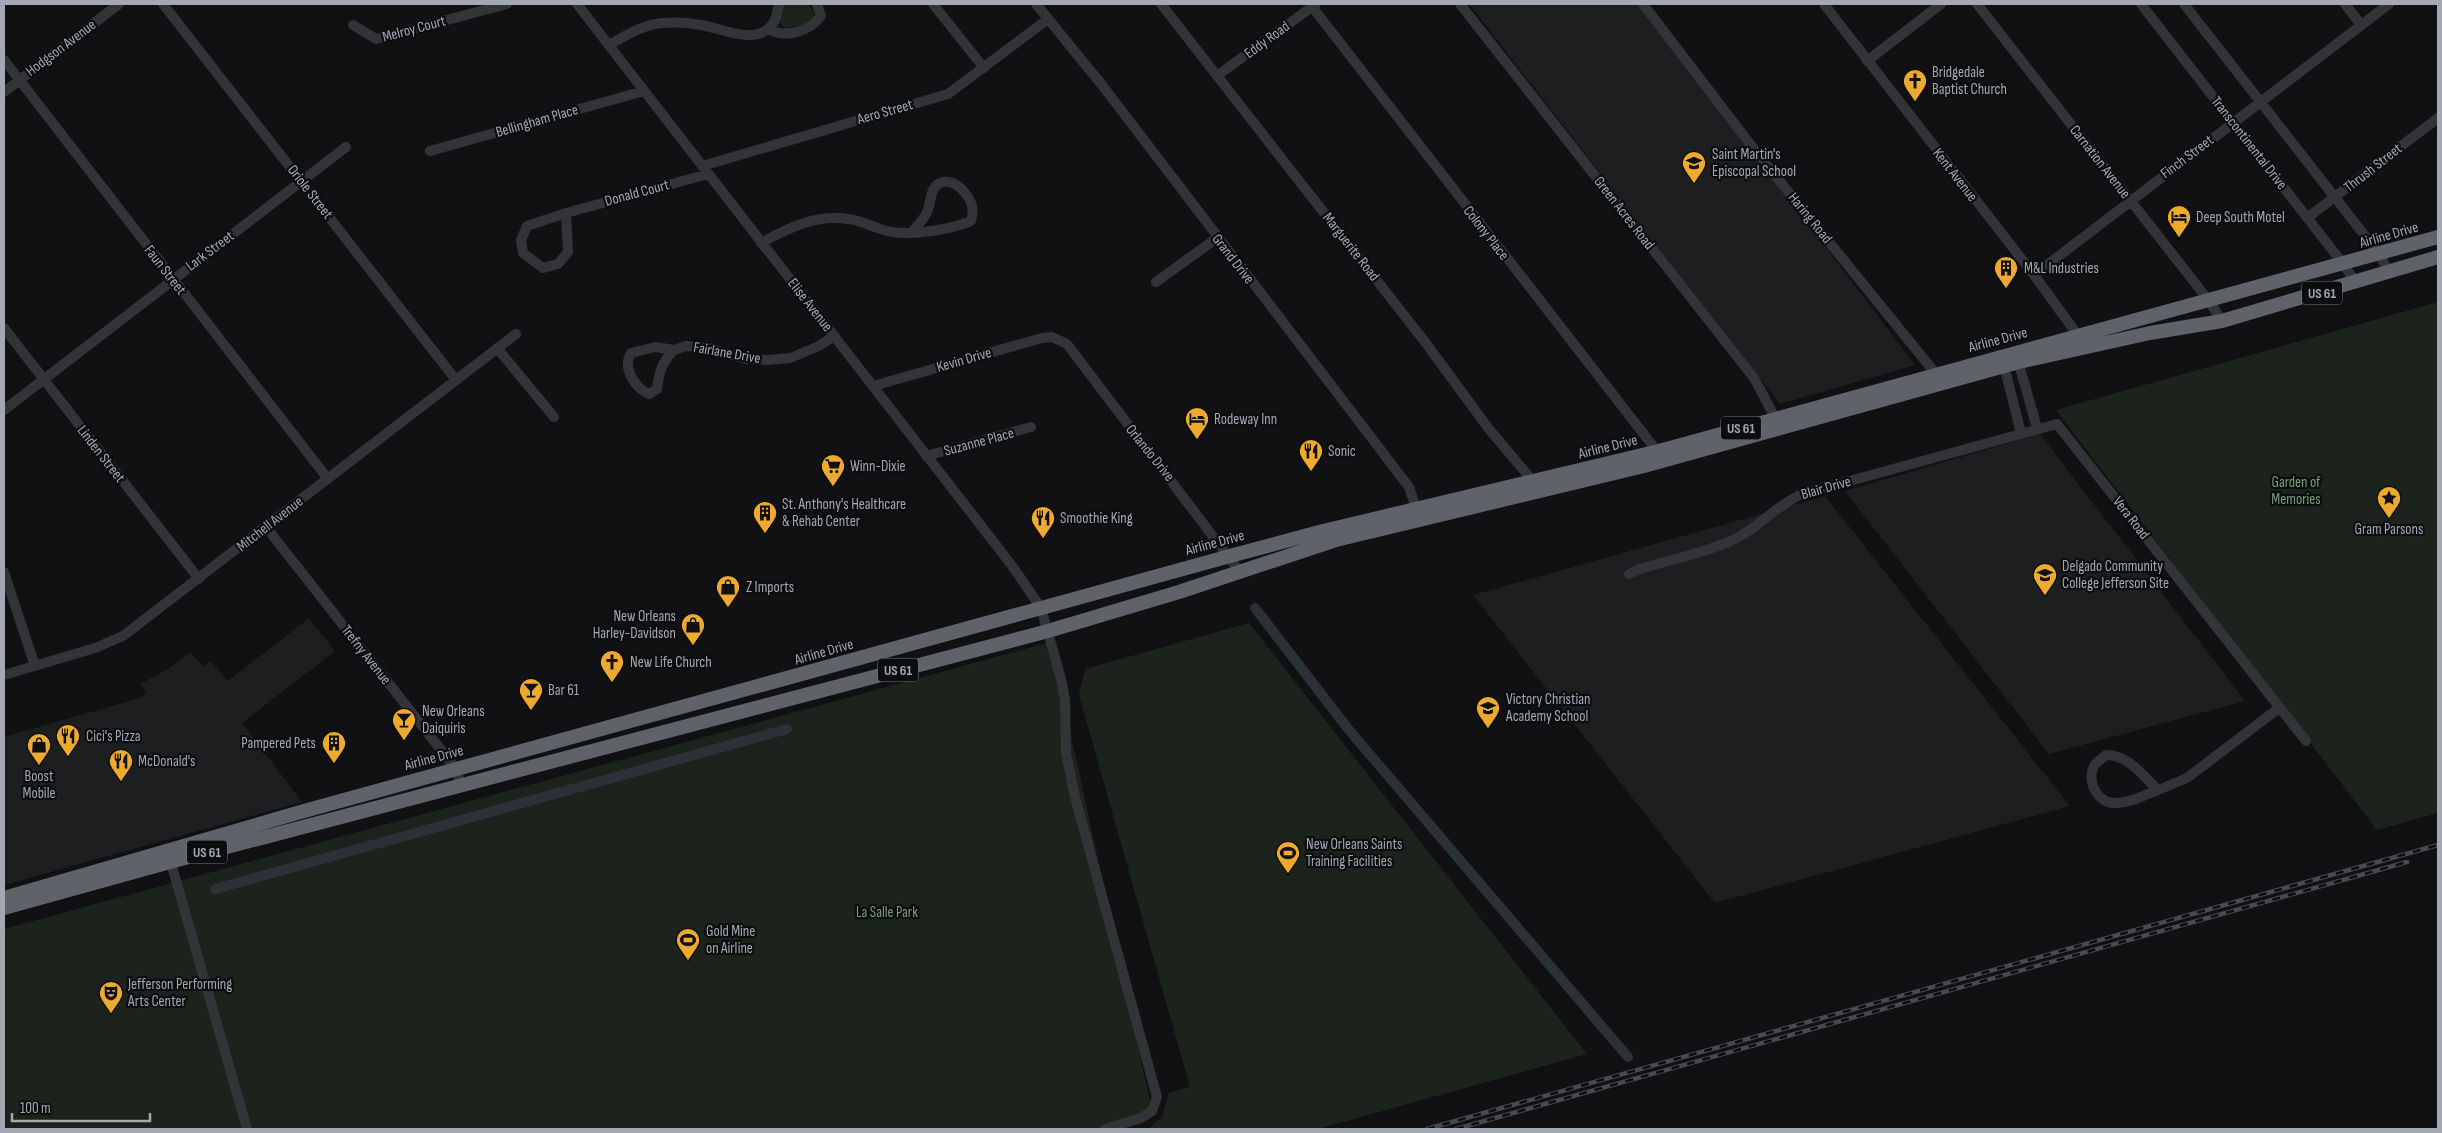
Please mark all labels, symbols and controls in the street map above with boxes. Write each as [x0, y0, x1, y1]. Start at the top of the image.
street label: Melroy Court [380, 11, 448, 47]
street label: Hodgson Avenue [22, 15, 100, 81]
street label: Eddy Road [1240, 17, 1294, 63]
place label: Bridgedale Baptist Church [1932, 63, 2007, 99]
church icon: Bridgedale Baptist Church [1902, 68, 1928, 102]
street label: Transcontinental Drive [2207, 93, 2291, 193]
street label: Aero Street [854, 95, 915, 129]
street label: Bellingham Place [494, 100, 580, 142]
street label: Carnation Avenue [2065, 121, 2135, 203]
street label: Finch Street [2157, 131, 2218, 183]
street label: Thrush Street [2340, 139, 2406, 197]
street label: Kent Avenue [1928, 144, 1982, 206]
place label: Saint Martin's Episcopal School [1712, 145, 1796, 181]
school or university icon: Saint Martin's Episcopal School [1681, 150, 1707, 184]
street label: Oriole Street [283, 161, 337, 223]
street label: Green Acres Road [1589, 173, 1659, 253]
street label: Donald Court [603, 175, 672, 211]
street label: Haring Road [1784, 189, 1836, 247]
street label: Colony Place [1459, 202, 1513, 264]
hotel icon: Deep South Motel [2166, 204, 2192, 238]
place label: Deep South Motel [2196, 208, 2285, 227]
street label: Marguerite Road [1318, 209, 1384, 285]
street label: Airline Drive [2356, 218, 2421, 253]
street label: Lark Street [182, 226, 238, 275]
street label: Grand Drive [1207, 230, 1259, 288]
street label: Faun Street [140, 241, 191, 299]
building icon: M&L Industries [1993, 255, 2019, 289]
place label: M&L Industries [2024, 259, 2099, 278]
street label: Elise Avenue [783, 275, 837, 335]
road number: US 61 [2302, 282, 2342, 304]
street label: Airline Drive [1965, 323, 2030, 357]
street label: Fairlane Drive [692, 338, 762, 368]
street label: Kevin Drive [934, 343, 994, 377]
hotel icon: Rodeway Inn [1184, 406, 1210, 440]
place label: Rodeway Inn [1214, 410, 1277, 429]
road number: US 61 [1721, 416, 1761, 439]
street label: Orlando Drive [1121, 421, 1179, 485]
street label: Linden Street [73, 422, 130, 487]
street label: Suzanne Place [942, 424, 1016, 460]
street label: Airline Drive [1575, 430, 1640, 464]
restaurant icon: Sonic [1298, 438, 1324, 472]
place label: Sonic [1328, 442, 1356, 461]
supermarket icon: Winn-Dixie [820, 453, 846, 487]
place label: Winn-Dixie [850, 457, 906, 476]
street label: Blair Drive [1799, 472, 1853, 504]
park label: Garden of Memories [2271, 473, 2321, 509]
place icon: Gram Parsons [2376, 485, 2402, 519]
street label: Mitchell Avenue [233, 492, 307, 556]
street label: Vera Road [2108, 493, 2154, 543]
place label: St. Anthony's Healthcare & Rehab Center [782, 495, 906, 531]
building icon: St. Anthony's Healthcare & Rehab Center [752, 500, 778, 534]
restaurant icon: Smoothie King [1030, 505, 1056, 539]
place label: Smoothie King [1060, 509, 1133, 528]
place label: Gram Parsons [2355, 520, 2423, 539]
street label: Airline Drive [1182, 526, 1247, 560]
place label: Delgado Community College Jefferson Site [2062, 557, 2169, 593]
school or university icon: Delgado Community College Jefferson Site [2032, 562, 2058, 596]
shop icon: Z Imports [715, 574, 741, 608]
place label: Z Imports [746, 578, 794, 597]
place label: New Orleans Harley-Davidson [593, 607, 676, 643]
shop icon: New Orleans Harley-Davidson [680, 612, 706, 646]
street label: Trefny Avenue [337, 621, 395, 689]
street label: Airline Drive [791, 635, 856, 670]
church icon: New Life Church [599, 649, 625, 683]
place label: New Life Church [630, 653, 712, 672]
road number: US 61 [878, 658, 918, 682]
bar icon: Bar 61 [518, 677, 544, 711]
place label: Bar 61 [548, 681, 580, 700]
place label: Victory Christian Academy School [1505, 690, 1590, 726]
school or university icon: Victory Christian Academy School [1475, 695, 1501, 729]
place label: New Orleans Daiquiris [422, 702, 485, 738]
bar icon: New Orleans Daiquiris [391, 707, 417, 741]
restaurant icon: Cici's Pizza [55, 723, 81, 757]
place label: Cici's Pizza [86, 727, 141, 746]
building icon: Pampered Pets [321, 730, 347, 764]
shop icon: Boost Mobile [26, 732, 52, 766]
place label: Pampered Pets [241, 734, 316, 753]
street label: Airline Drive [401, 741, 466, 775]
restaurant icon: McDonald's [108, 748, 134, 782]
place label: McDonald's [138, 752, 196, 771]
place label: Boost Mobile [23, 767, 55, 803]
place label: New Orleans Saints Training Facilities [1306, 835, 1402, 871]
road number: US 61 [187, 840, 227, 864]
sports icon: New Orleans Saints Training Facilities [1275, 840, 1301, 874]
park label: La Salle Park [856, 903, 918, 922]
place label: Gold Mine on Airline [706, 922, 755, 958]
sports icon: Gold Mine on Airline [675, 927, 701, 961]
place label: Jefferson Performing Arts Center [127, 975, 232, 1011]
theatre icon: Jefferson Performing Arts Center [98, 980, 124, 1014]
scale bar [12, 1090, 150, 1122]
text: 100 m [20, 1099, 51, 1118]

